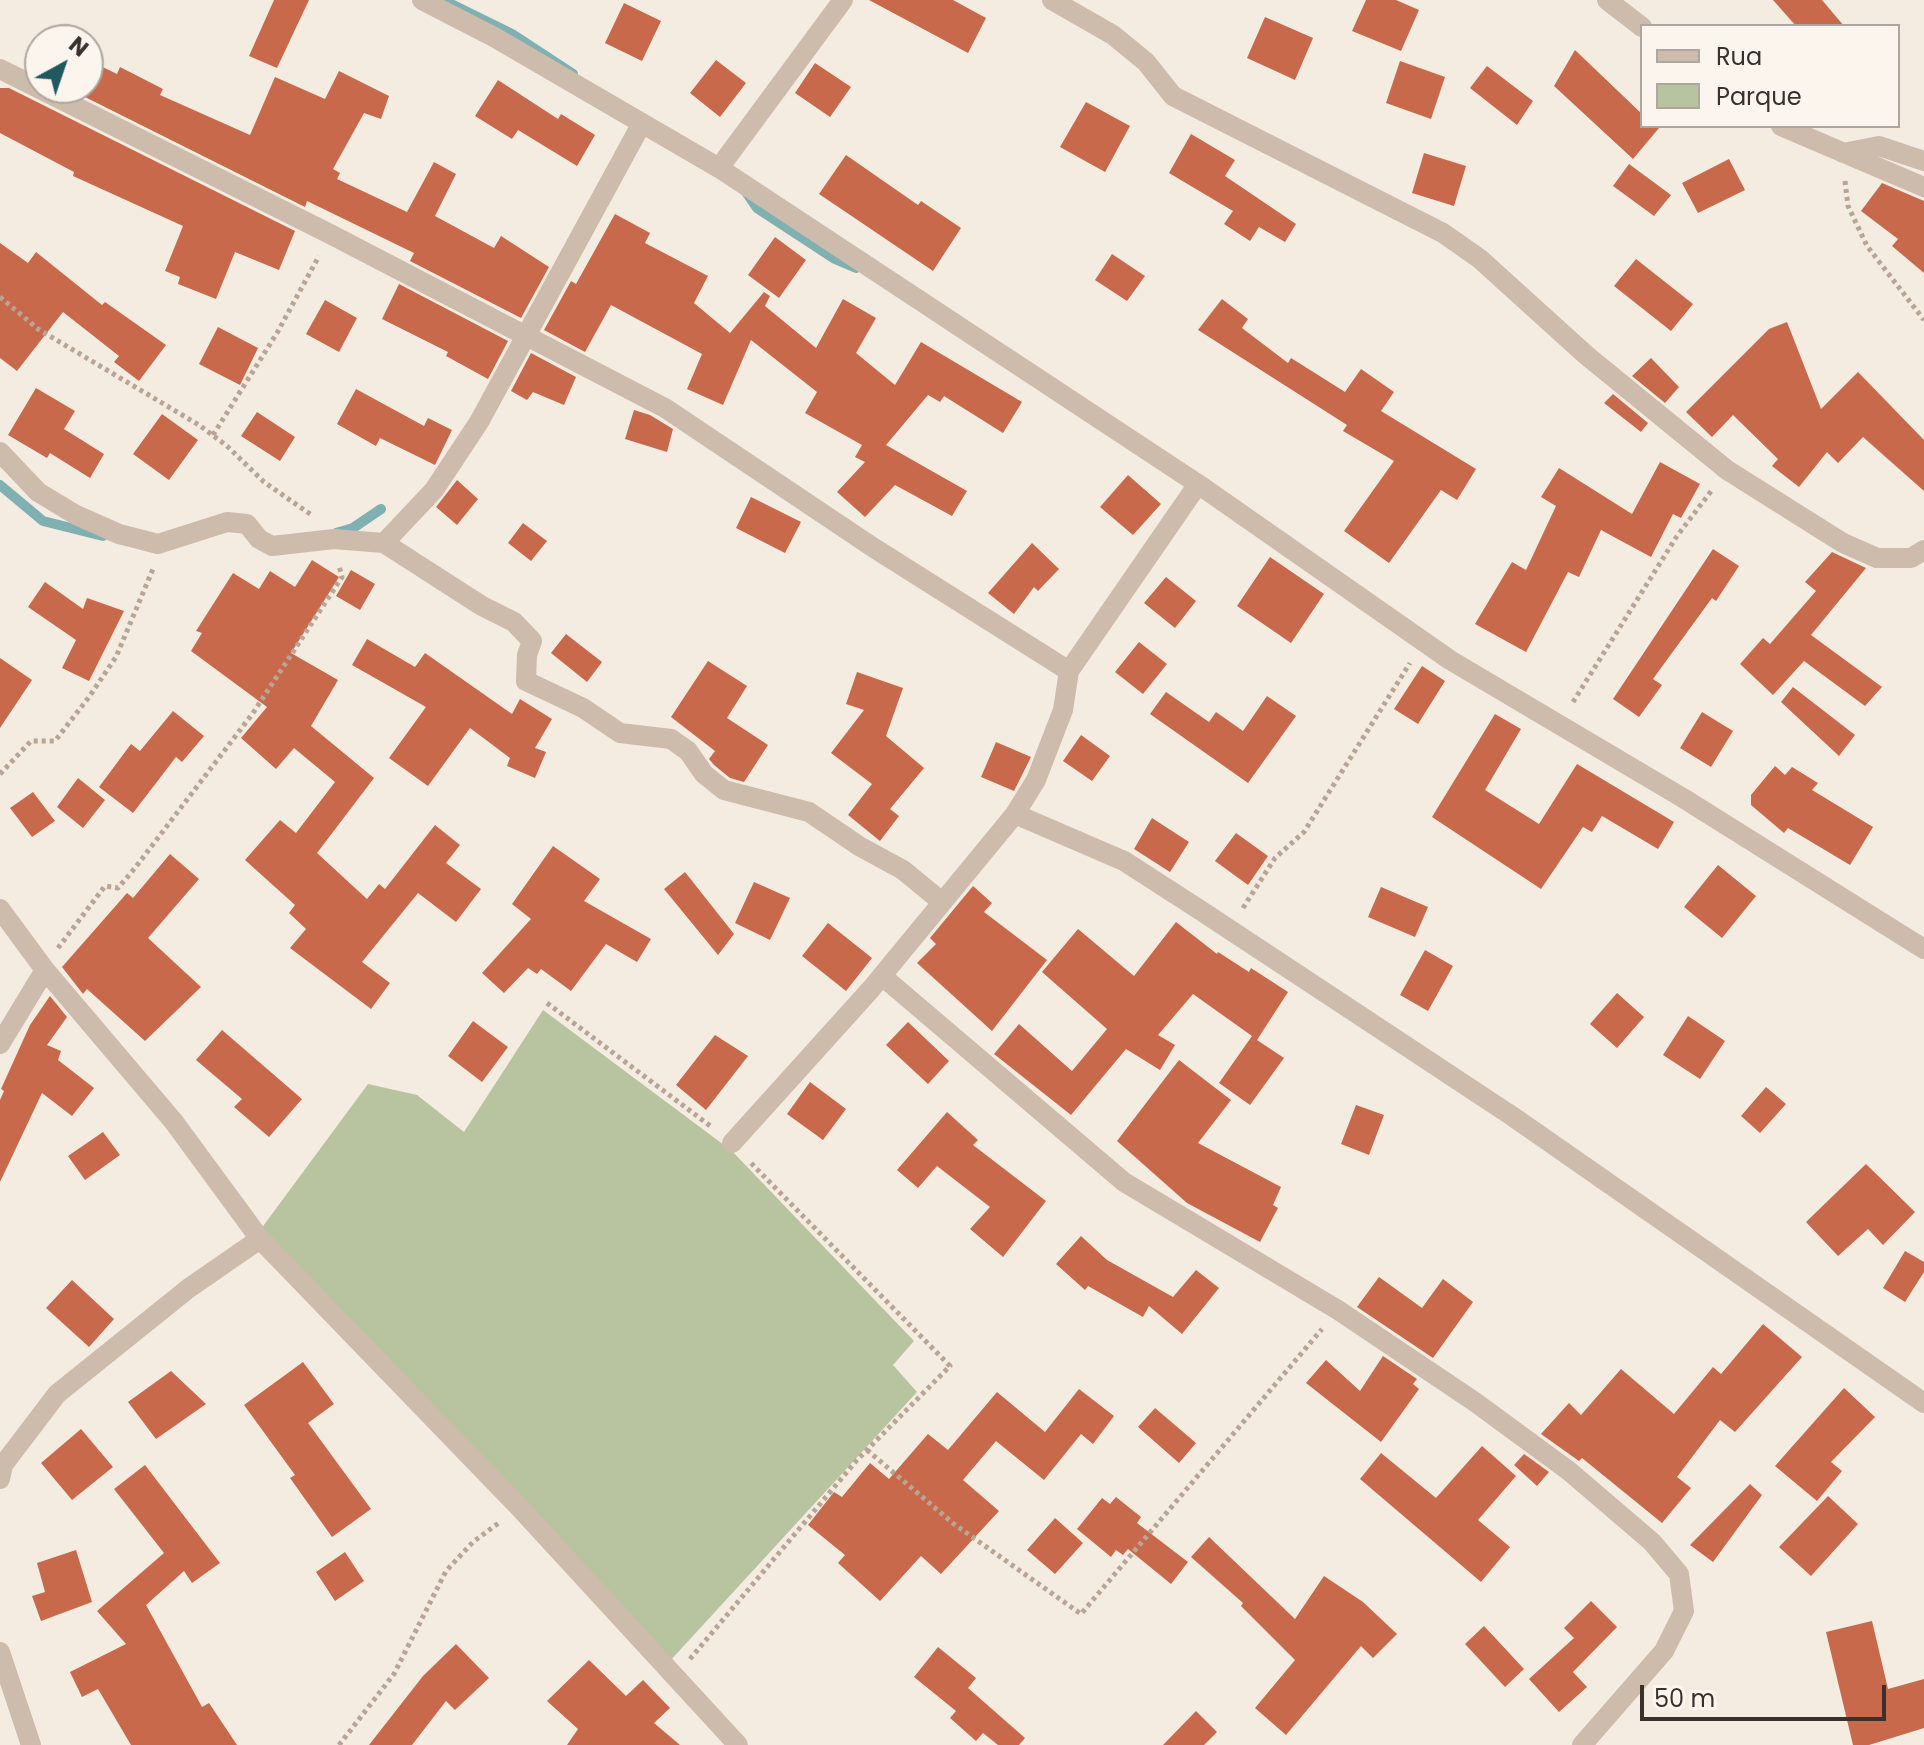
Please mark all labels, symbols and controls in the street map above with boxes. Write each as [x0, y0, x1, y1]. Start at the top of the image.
north arrow [24, 24, 104, 104]
legend [1640, 24, 1900, 128]
text: N [62, 30, 95, 64]
text: Rua [1716, 40, 1762, 73]
text: Parque [1716, 80, 1802, 113]
scale bar [1644, 1669, 1890, 1719]
text: 50 m [1654, 1682, 1715, 1715]

